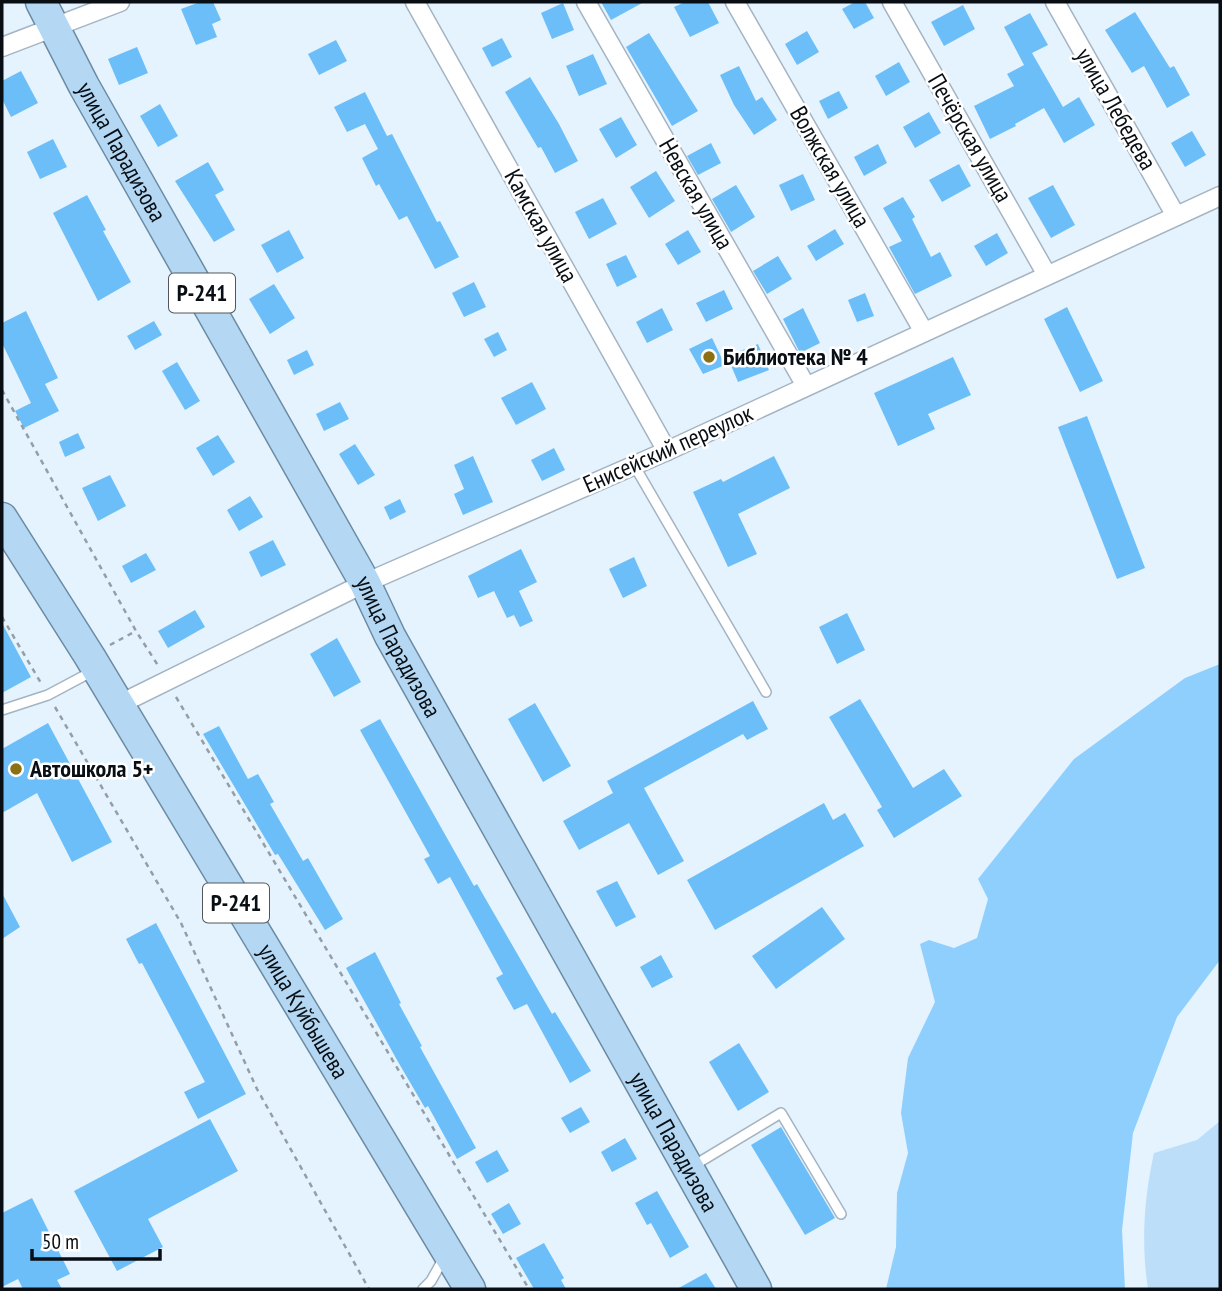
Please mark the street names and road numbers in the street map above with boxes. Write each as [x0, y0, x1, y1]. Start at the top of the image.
street label: улица Лебедева [1069, 42, 1164, 175]
street label: Печёрская улица [921, 68, 1020, 208]
street label: улица Парадизова [70, 76, 174, 227]
street label: Волжская улица [783, 101, 878, 233]
street label: Невская улица [652, 133, 741, 255]
street label: Камская улица [498, 164, 585, 288]
road number: Р-241 [169, 274, 235, 312]
street label: Енисейский переулок [578, 397, 758, 500]
street label: улица Парадизова [349, 570, 448, 723]
road number: Р-241 [203, 884, 269, 922]
street label: улица Куйбышева [251, 938, 356, 1084]
street label: улица Парадизова [622, 1066, 726, 1217]

